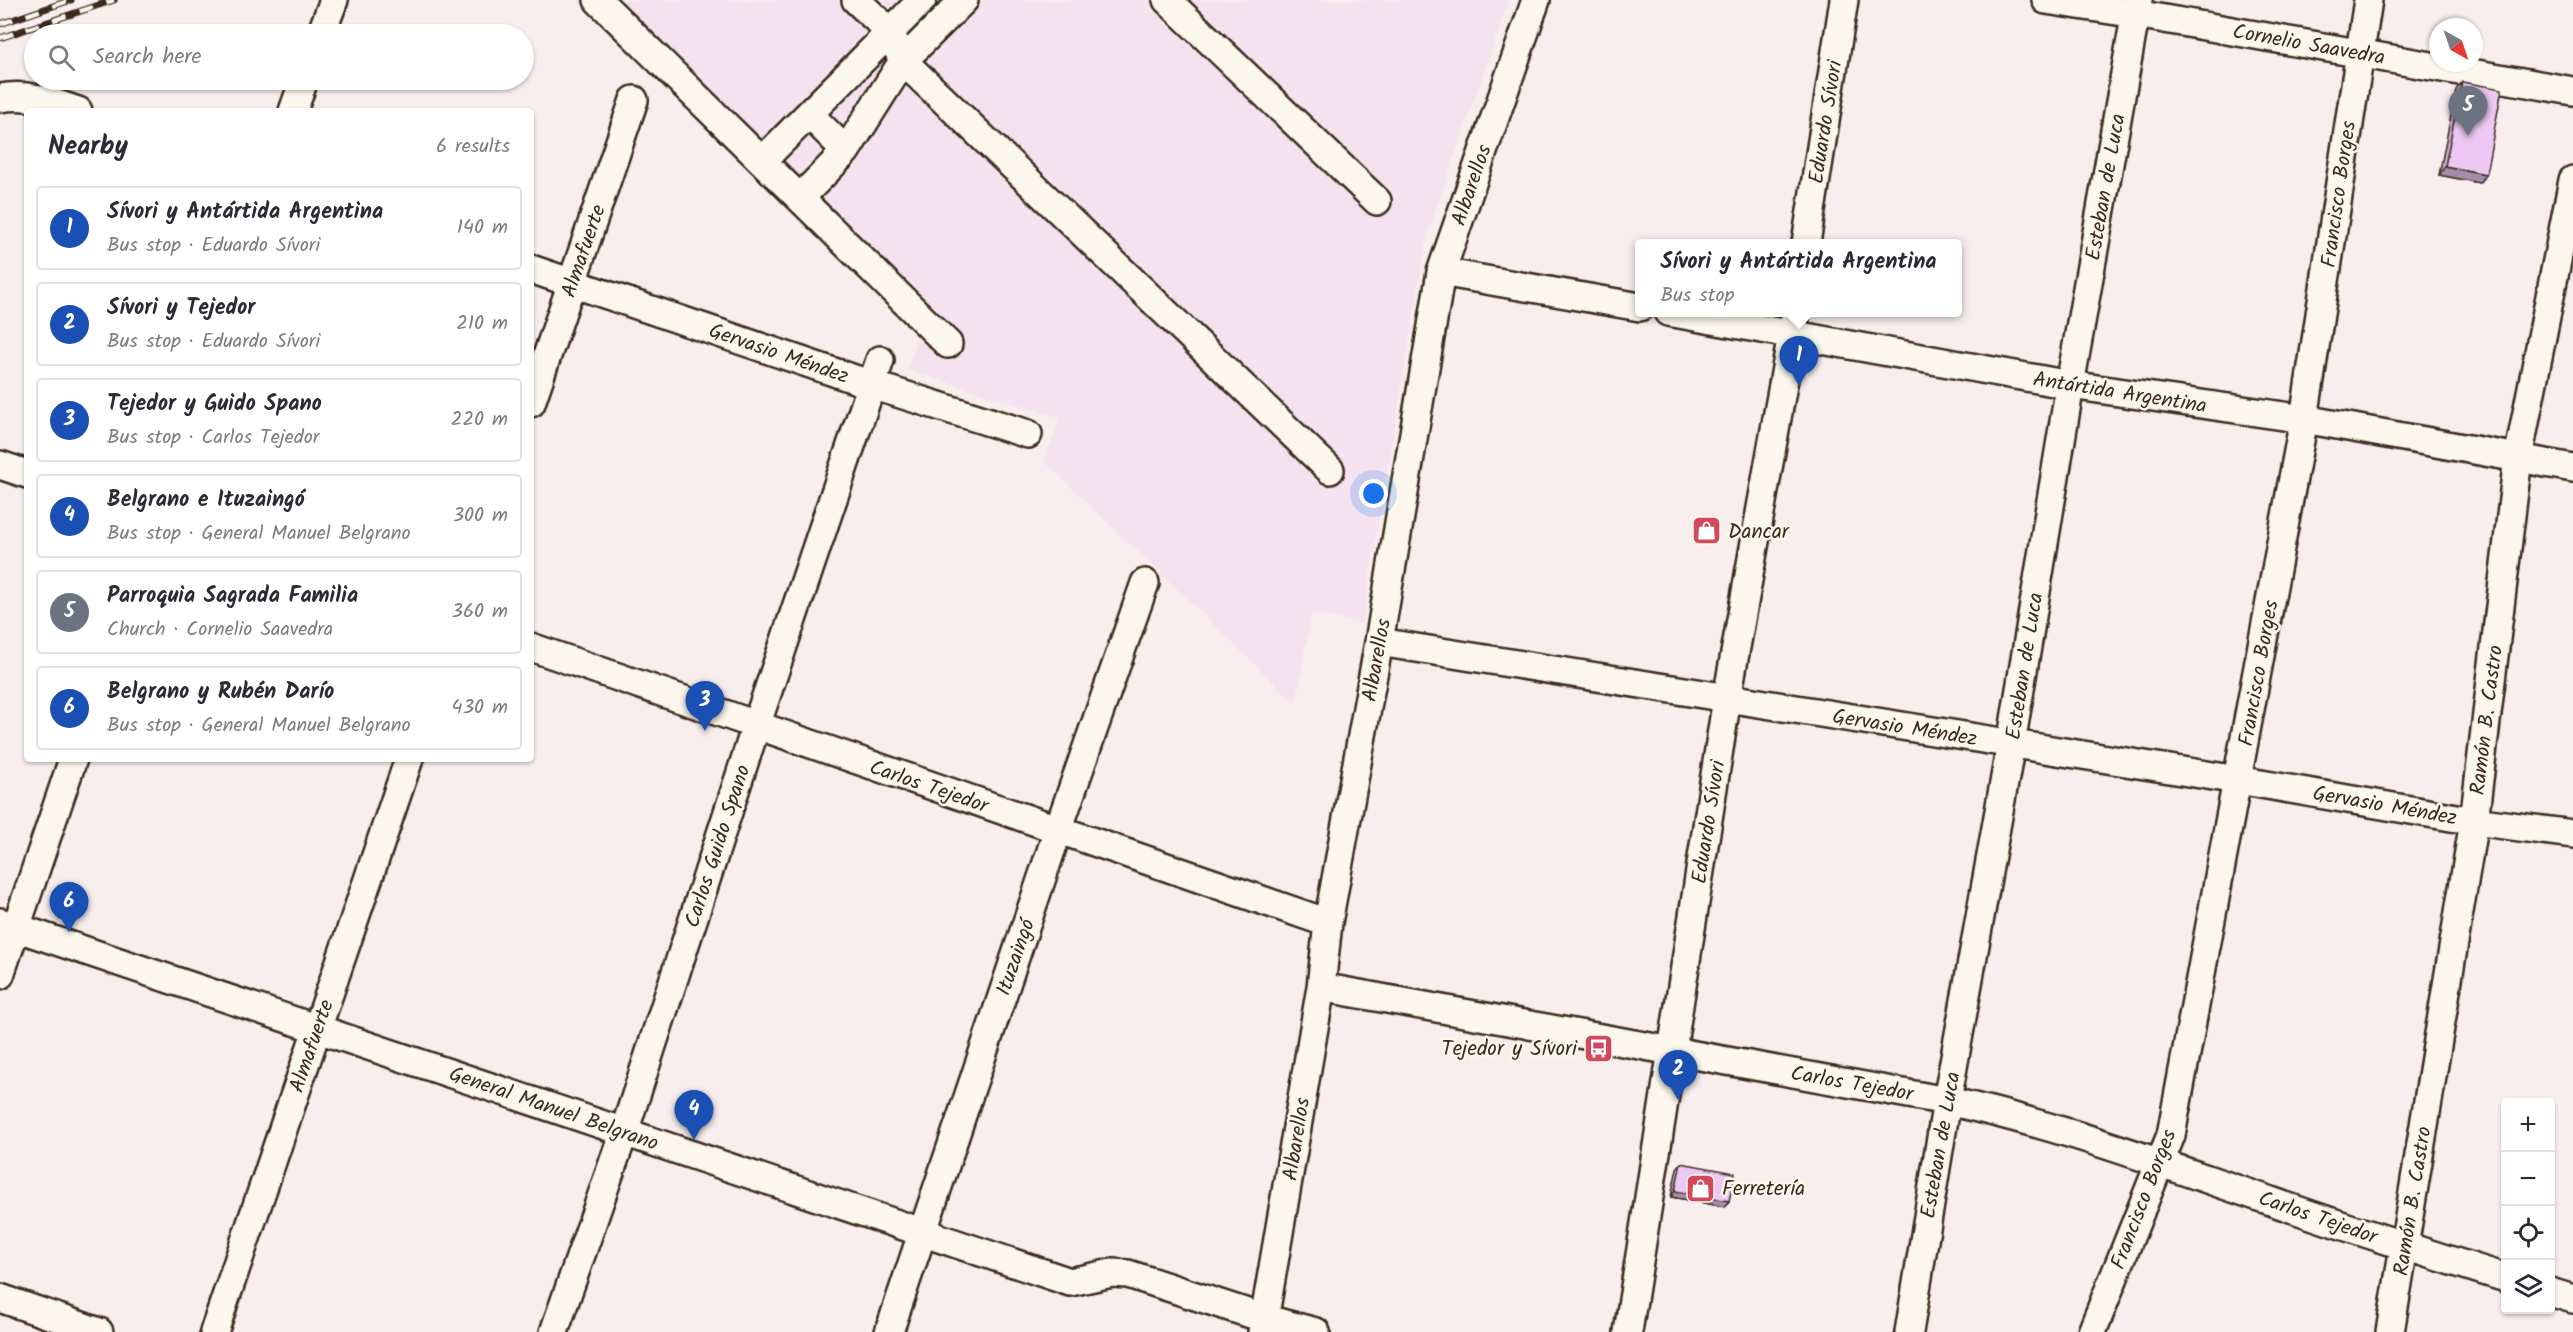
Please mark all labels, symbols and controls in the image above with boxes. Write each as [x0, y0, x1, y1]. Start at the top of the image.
street label: Cornelio Saavedra [2230, 16, 2388, 75]
north arrow [2429, 18, 2483, 72]
search box [24, 24, 534, 90]
text: Search here [93, 40, 201, 75]
icon: search [45, 41, 78, 74]
street label: Eduardo Sívori [1800, 57, 1853, 186]
pin: 5 [2448, 86, 2488, 136]
street label: Esteban de Luca [2077, 111, 2136, 263]
street label: Francisco Borges [2313, 119, 2366, 270]
text: Nearby [48, 126, 128, 168]
text: 6 results [436, 131, 510, 163]
street label: Albarellos [1443, 140, 1502, 231]
text: Sívori y Antártida Argentina [107, 195, 383, 230]
street label: Almafuerte [553, 200, 616, 302]
text: 1 [66, 212, 73, 244]
text: 140 m [457, 212, 508, 244]
text: Bus stop · Eduardo Sívori [107, 230, 320, 262]
popup [1635, 239, 1962, 317]
text: Sívori y Antártida Argentina [1660, 245, 1937, 280]
text: Bus stop [1660, 280, 1734, 312]
text: Sívori y Tejedor [107, 291, 255, 326]
text: 2 [64, 308, 75, 340]
text: 210 m [456, 308, 508, 340]
street label: Gervasio Méndez [704, 315, 853, 394]
text: Bus stop · Eduardo Sívori [107, 326, 320, 358]
pin: 1 [1780, 336, 1818, 386]
street label: Antártida Argentina [2031, 363, 2209, 423]
text: Tejedor y Guido Spano [107, 387, 322, 422]
text: 3 [64, 404, 75, 436]
text: 220 m [451, 404, 508, 436]
text: Bus stop · Carlos Tejedor [107, 422, 319, 454]
your location [1359, 479, 1388, 508]
text: Belgrano e Ituzaingó [107, 483, 305, 518]
text: 4 [64, 500, 75, 532]
text: 300 m [453, 500, 508, 532]
shop icon: Dancar [1691, 515, 1723, 547]
place label: Dancar [1728, 516, 1790, 549]
text: Bus stop · General Manuel Belgrano [107, 518, 411, 550]
text: Parroquia Sagrada Familia [107, 579, 358, 614]
street label: Esteban de Luca [1998, 590, 2053, 742]
text: 5 [64, 596, 75, 628]
text: 360 m [452, 596, 508, 628]
street label: Francisco Borges [2230, 598, 2289, 749]
text: Church · Cornelio Saavedra [107, 614, 333, 646]
street label: Albarellos [1354, 616, 1401, 704]
street label: Ramón B. Castro [2462, 643, 2513, 797]
text: Belgrano y Rubén Darío [107, 675, 334, 710]
pin: 3 [686, 682, 724, 731]
text: 6 [64, 692, 75, 724]
text: 430 m [452, 692, 508, 724]
street label: Gervasio Méndez [1830, 701, 1979, 756]
text: Bus stop · General Manuel Belgrano [107, 710, 411, 742]
street label: Carlos Tejedor [865, 752, 993, 824]
street label: Eduardo Sívori [1683, 757, 1736, 886]
street label: Carlos Guido Spano [677, 761, 760, 932]
street label: Gervasio Méndez [2310, 778, 2459, 835]
pin: 6 [50, 882, 88, 932]
street label: Ituzaingó [988, 913, 1045, 1000]
street label: Almafuerte [281, 995, 344, 1097]
bus stop icon: Tejedor y Sívori [1582, 1032, 1614, 1064]
place label: Tejedor y Sívori [1441, 1033, 1578, 1066]
pin: 2 [1658, 1050, 1698, 1100]
street label: Carlos Tejedor [1788, 1057, 1917, 1112]
street label: General Manuel Belgrano [444, 1058, 663, 1161]
street label: Esteban de Luca [1912, 1069, 1971, 1221]
pin: 4 [674, 1090, 714, 1140]
street label: Albarellos [1275, 1095, 1320, 1183]
map controls [2501, 1098, 2555, 1314]
button: + [2501, 1098, 2555, 1152]
street label: Ramón B. Castro [2385, 1124, 2442, 1278]
street label: Francisco Borges [2103, 1125, 2186, 1274]
button: − [2501, 1152, 2555, 1206]
shop icon: Ferretería [1685, 1172, 1717, 1204]
place label: Ferretería [1722, 1173, 1805, 1206]
street label: Carlos Tejedor [2254, 1183, 2382, 1255]
button: locate [2501, 1206, 2555, 1260]
button: layers [2501, 1260, 2555, 1314]

